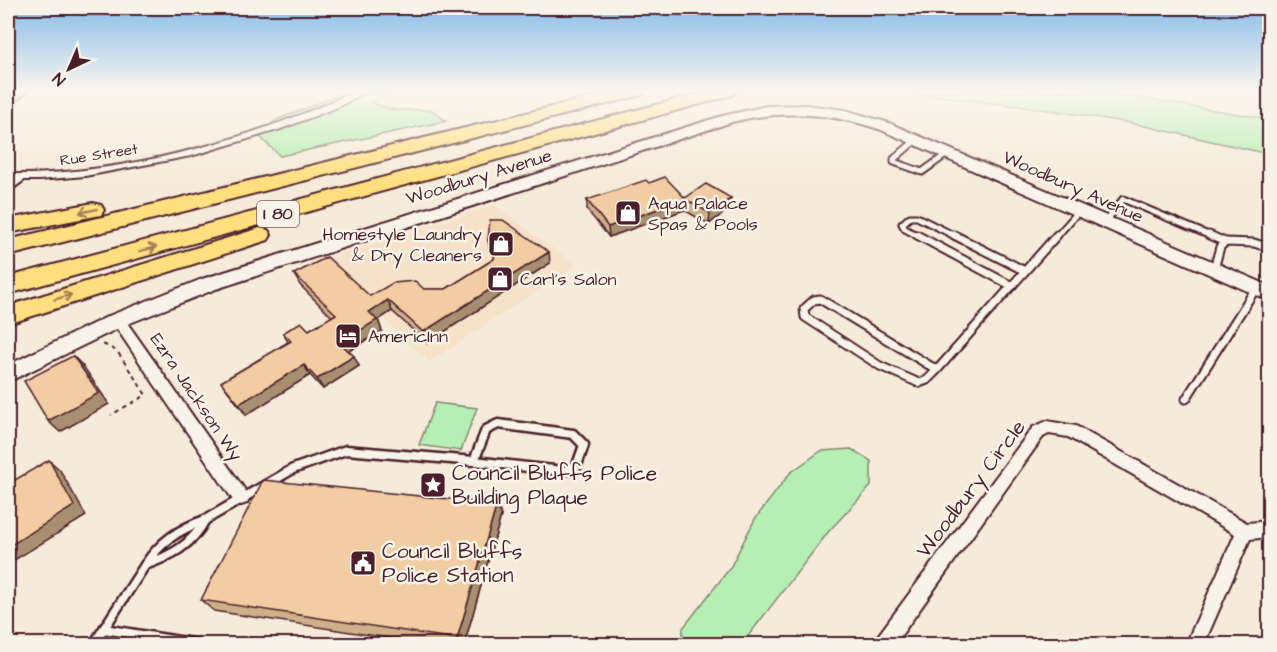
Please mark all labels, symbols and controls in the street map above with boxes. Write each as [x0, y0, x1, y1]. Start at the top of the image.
north arrow [39, 39, 99, 99]
text: N [48, 68, 71, 90]
street label: Rue Street [58, 138, 140, 172]
street label: Woodbury Avenue [403, 143, 555, 212]
street label: Woodbury Avenue [998, 145, 1147, 230]
place label: Aqua Palace Spas & Pools [648, 191, 758, 237]
shop icon: Aqua Palace Spas & Pools [613, 198, 643, 228]
road number: I 80 [257, 201, 299, 227]
one-way arrow [79, 206, 99, 217]
place label: Homestyle Laundry & Dry Cleaners [322, 222, 482, 269]
shop icon: Homestyle Laundry & Dry Cleaners [486, 229, 516, 259]
one-way arrow [138, 242, 157, 254]
shop icon: Carl's Salon [485, 264, 515, 294]
place label: Carl's Salon [520, 267, 617, 292]
one-way arrow [53, 291, 72, 302]
hotel icon: AmericInn [333, 321, 363, 351]
place label: AmericInn [368, 324, 448, 349]
street label: Ezra Jackson Wy [143, 328, 248, 466]
street label: Woodbury Circle [910, 414, 1034, 565]
place label: Council Bluffs Police Building Plaque [452, 459, 657, 514]
place icon: Council Bluffs Police Building Plaque [418, 470, 448, 500]
place label: Council Bluffs Police Station [382, 537, 522, 590]
public building icon: Council Bluffs Police Station [348, 548, 378, 578]

